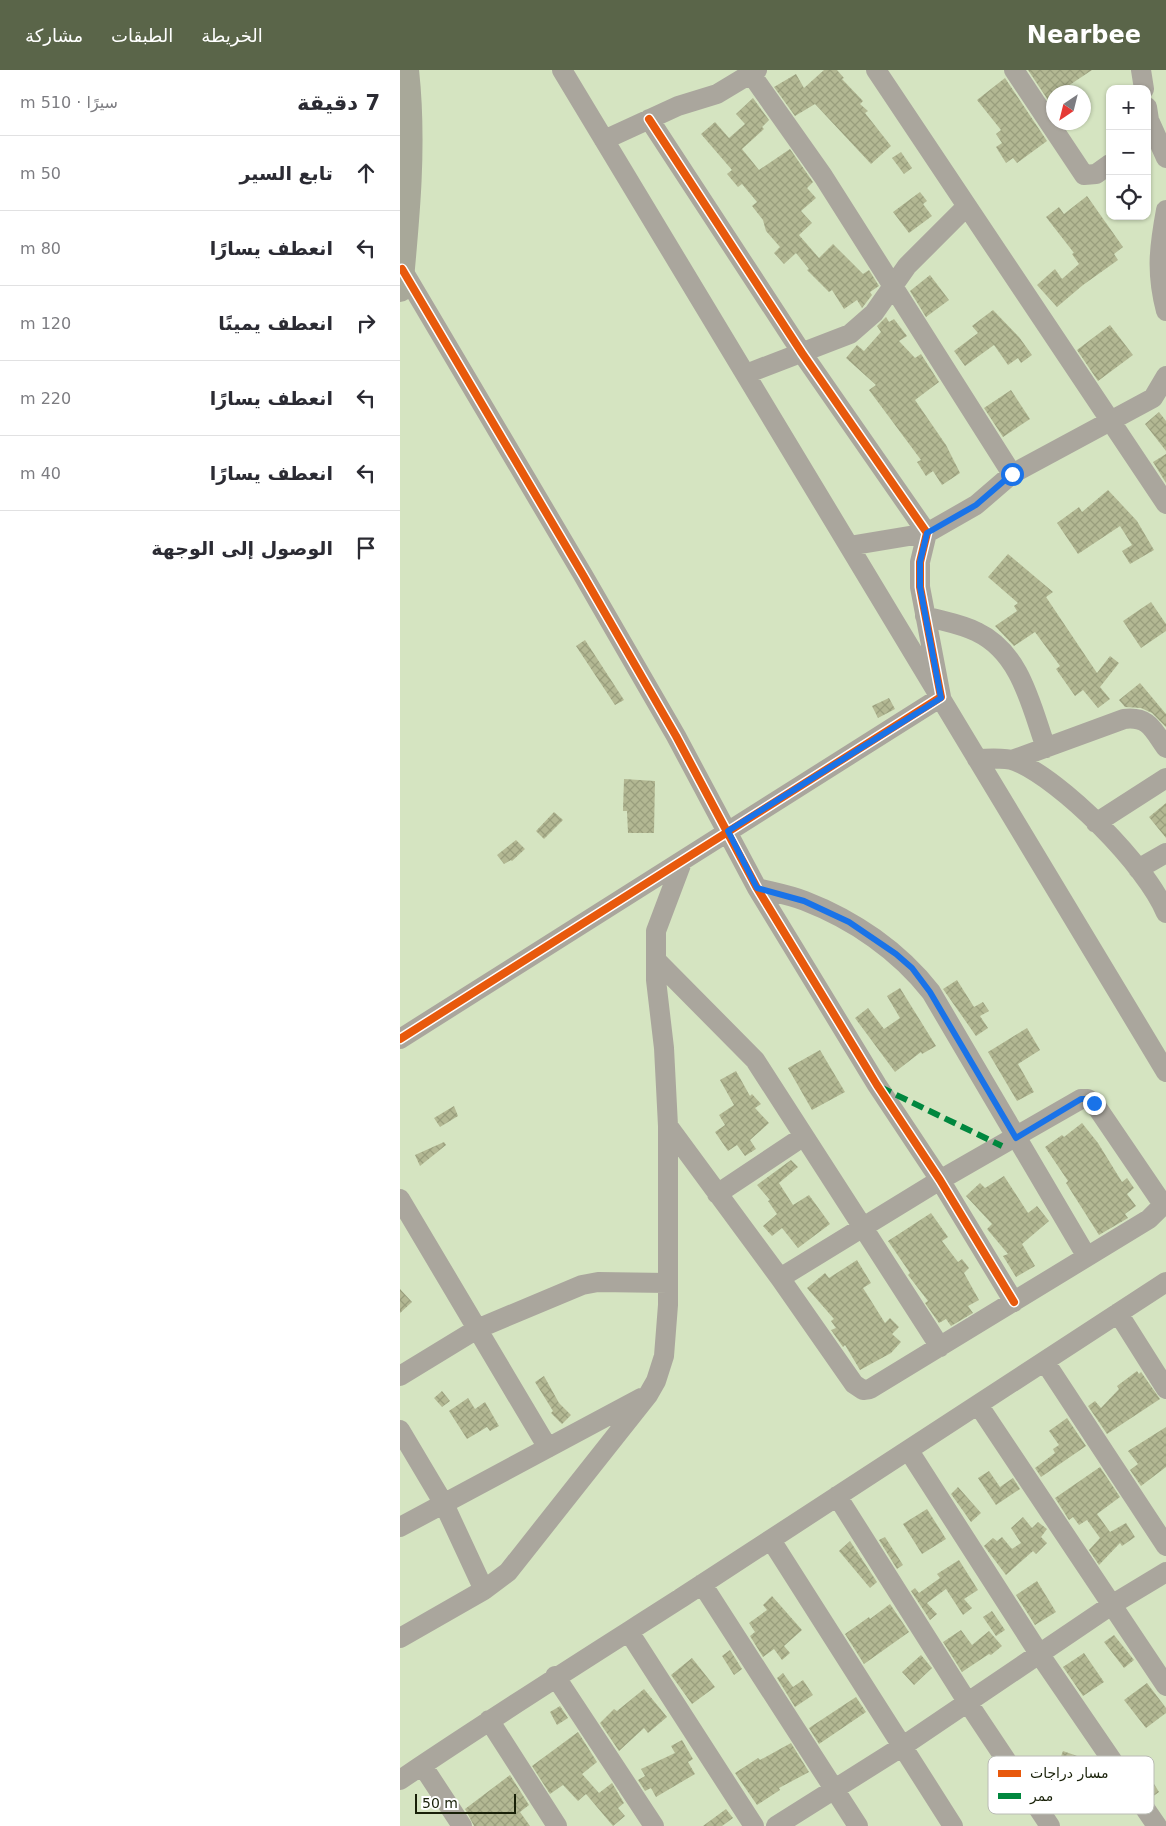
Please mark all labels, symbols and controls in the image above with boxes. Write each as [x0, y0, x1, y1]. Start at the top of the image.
text: Nearbee [1027, 21, 1141, 49]
text: مشاركة [25, 25, 83, 46]
text: الطبقات [111, 25, 173, 46]
text: الخريطة [201, 25, 263, 46]
north arrow [1046, 85, 1091, 130]
map controls [1106, 85, 1151, 220]
button: + [1106, 85, 1151, 130]
text: 7 دقيقة [297, 91, 380, 115]
text: سيرًا · 510 m [20, 93, 118, 112]
button: − [1106, 130, 1151, 175]
icon: ahead [352, 159, 380, 187]
text: تابع السير [239, 162, 333, 184]
text: 50 m [20, 164, 61, 183]
button: locate [1106, 175, 1151, 220]
icon: left [352, 234, 380, 262]
text: انعطف يسارًا [210, 237, 333, 259]
text: 80 m [20, 239, 61, 258]
icon: right [352, 309, 380, 337]
text: انعطف يمينًا [218, 312, 333, 334]
text: 120 m [20, 314, 71, 333]
icon: left [352, 384, 380, 412]
text: انعطف يسارًا [210, 387, 333, 409]
text: 220 m [20, 389, 71, 408]
icon: left [352, 459, 380, 487]
text: انعطف يسارًا [210, 462, 333, 484]
route start [1001, 463, 1024, 486]
text: 40 m [20, 464, 61, 483]
icon: arrive [352, 534, 380, 562]
text: الوصول إلى الوجهة [151, 537, 333, 559]
route end [1083, 1092, 1106, 1115]
legend [988, 1756, 1154, 1814]
text: مسار دراجات [1030, 1765, 1108, 1782]
text: ممر [1029, 1788, 1053, 1805]
scale bar [415, 1791, 516, 1814]
text: 50 m [422, 1795, 458, 1811]

